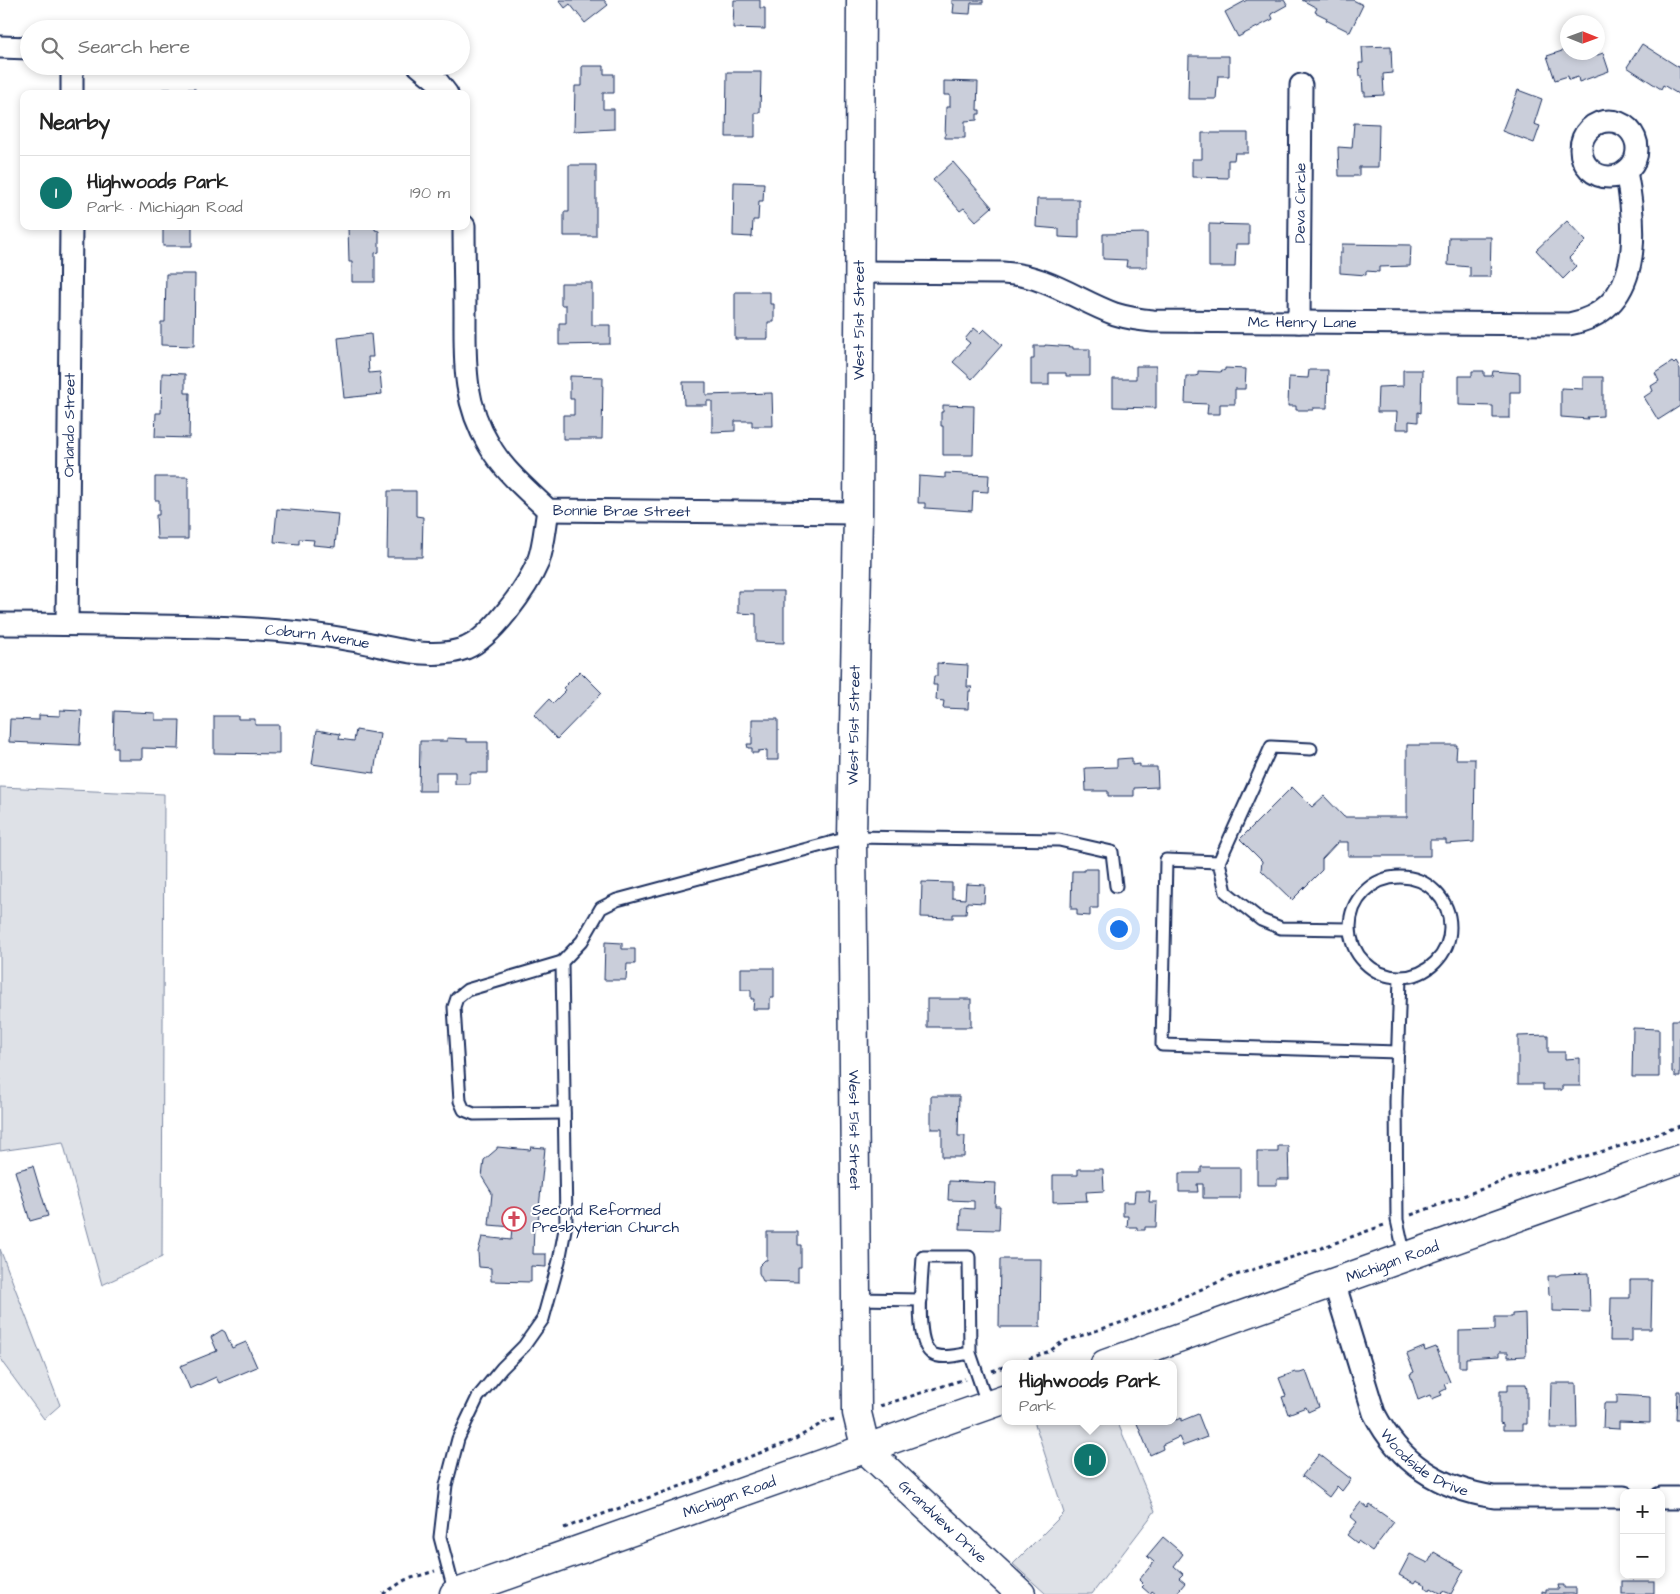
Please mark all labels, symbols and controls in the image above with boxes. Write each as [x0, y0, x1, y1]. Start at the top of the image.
north arrow [1560, 15, 1605, 60]
search box [20, 20, 470, 75]
icon: search [38, 34, 66, 62]
text: Search here [78, 34, 190, 61]
text: Nearby [40, 108, 110, 137]
street label: Deva Circle [1289, 163, 1311, 243]
text: Highwoods Park [87, 169, 228, 196]
text: 1 [55, 182, 57, 204]
text: 190 m [410, 182, 450, 204]
text: Park · Michigan Road [87, 196, 243, 218]
street label: West 51st Street [849, 260, 870, 380]
street label: Mc Henry Lane [1248, 311, 1357, 334]
street label: Orlando Street [58, 373, 80, 477]
street label: Bonnie Brae Street [553, 500, 691, 522]
street label: Coburn Avenue [264, 619, 372, 654]
street label: West 51st Street [842, 665, 866, 785]
your location [1106, 916, 1132, 942]
street label: West 51st Street [844, 1070, 866, 1190]
place label: Second Reformed Presbyterian Church [532, 1200, 679, 1239]
church icon: Second Reformed Presbyterian Church [501, 1206, 527, 1232]
street label: Michigan Road [1343, 1235, 1442, 1288]
popup [1002, 1360, 1177, 1425]
text: Highwoods Park [1019, 1368, 1160, 1395]
text: Park [1019, 1395, 1056, 1417]
street label: Woodside Drive [1375, 1424, 1471, 1501]
pin: 1 [1074, 1441, 1106, 1479]
street label: Michigan Road [680, 1471, 779, 1523]
street label: Grandview Drive [894, 1475, 992, 1568]
map controls [1620, 1489, 1665, 1579]
button: + [1620, 1489, 1665, 1534]
button: − [1620, 1534, 1665, 1579]

